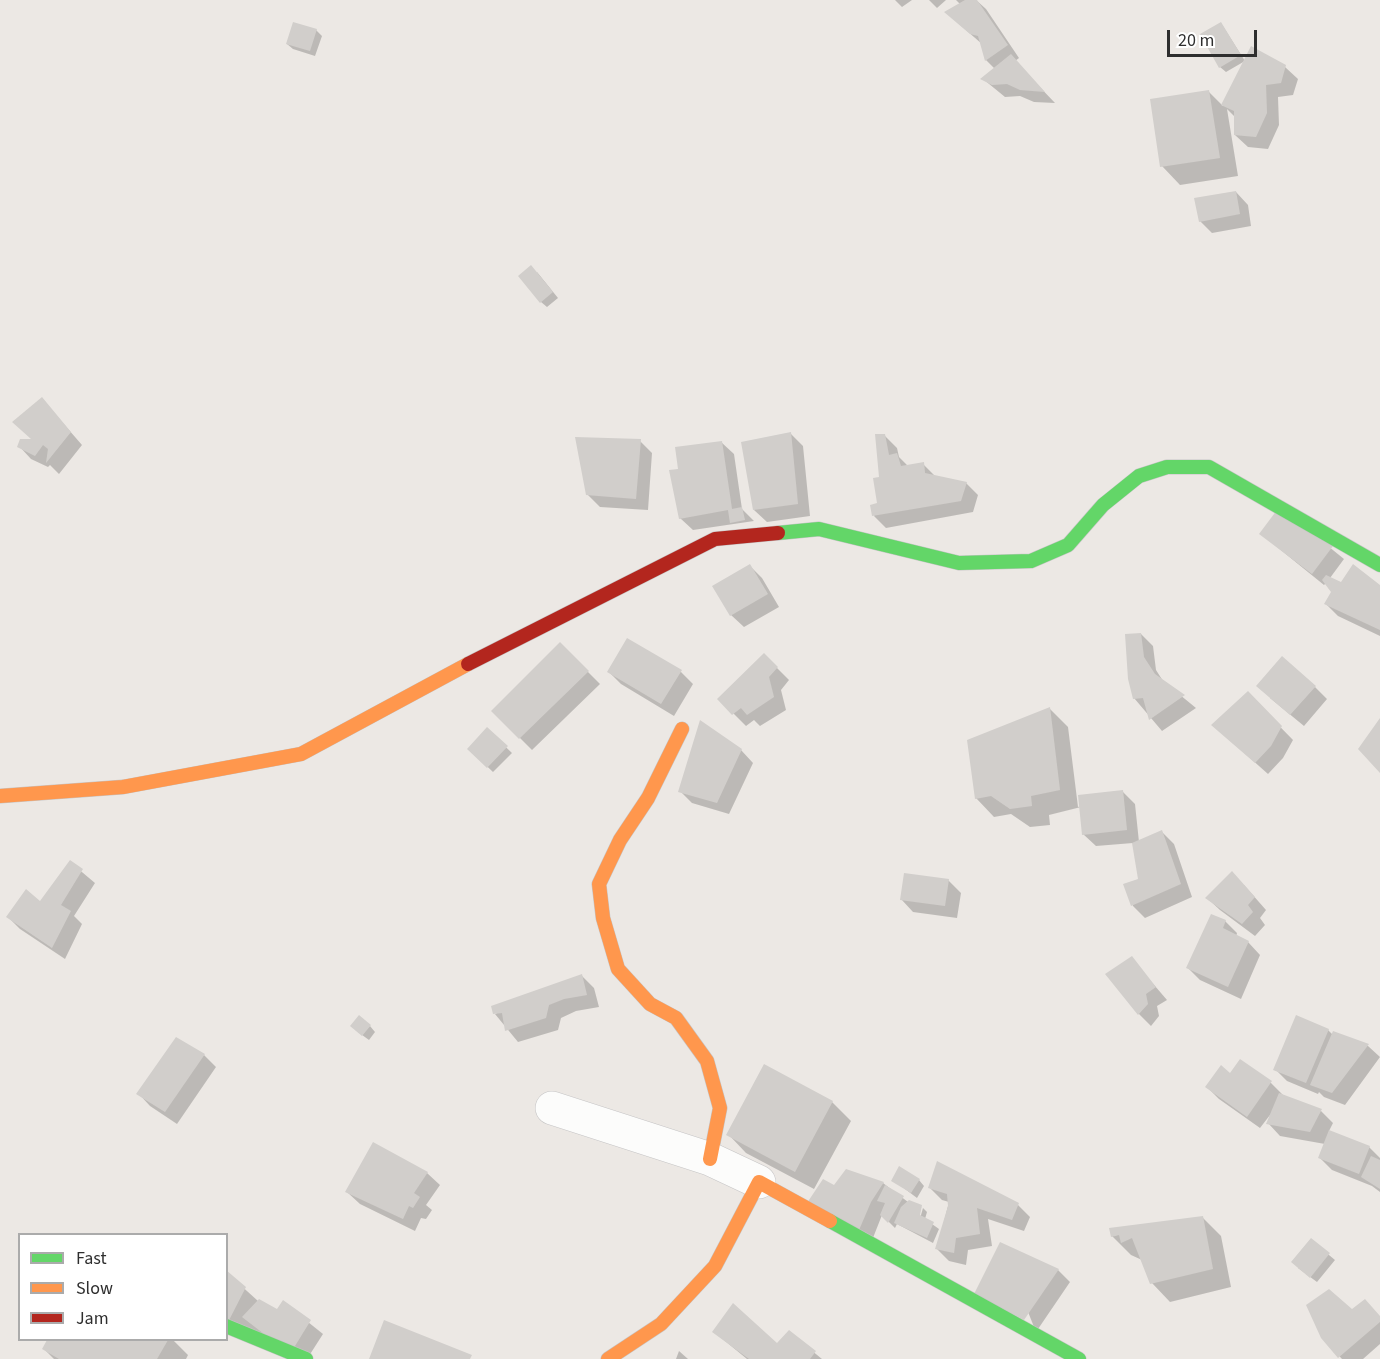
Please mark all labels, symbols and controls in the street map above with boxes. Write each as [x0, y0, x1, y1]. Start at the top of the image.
scale bar [1170, 18, 1260, 56]
text: 20 m [1178, 28, 1214, 53]
legend [18, 1233, 228, 1341]
text: Fast [76, 1246, 107, 1271]
text: Slow [76, 1276, 113, 1301]
text: Jam [76, 1306, 109, 1331]

